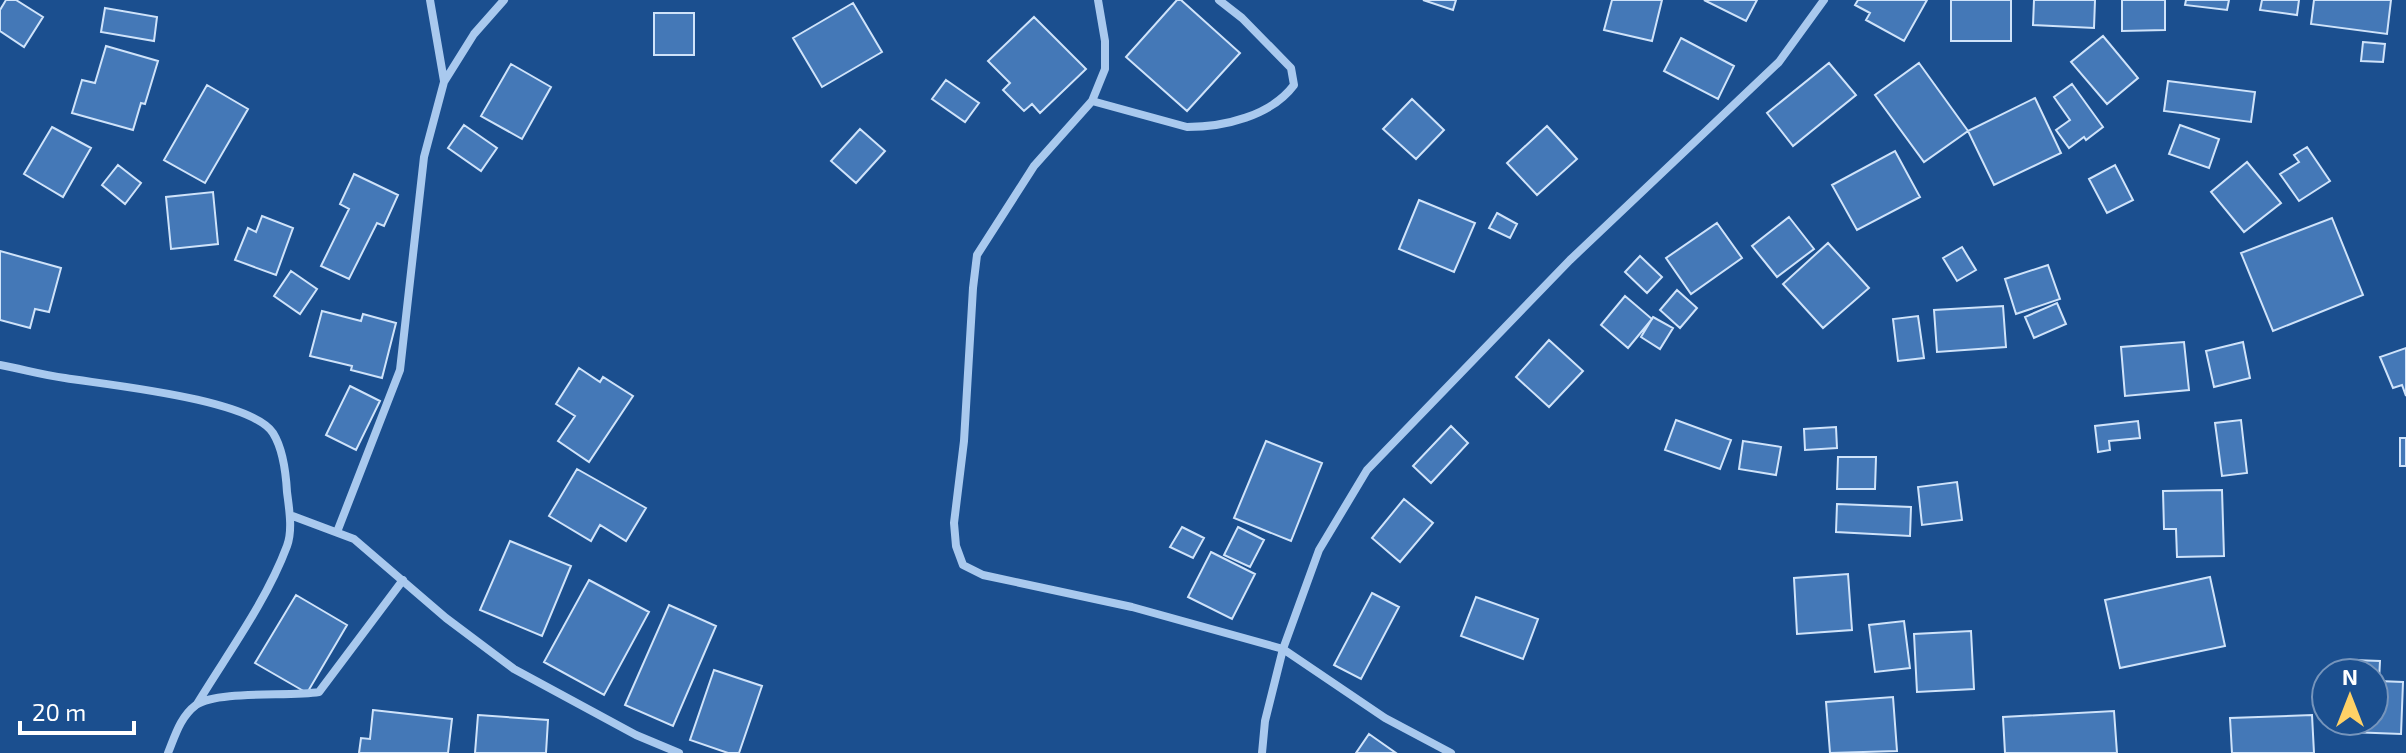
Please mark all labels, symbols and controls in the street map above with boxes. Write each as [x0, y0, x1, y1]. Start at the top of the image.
north arrow [2310, 657, 2390, 737]
text: N [2342, 663, 2358, 689]
scale bar [20, 685, 134, 735]
text: 20 m [32, 697, 86, 726]

